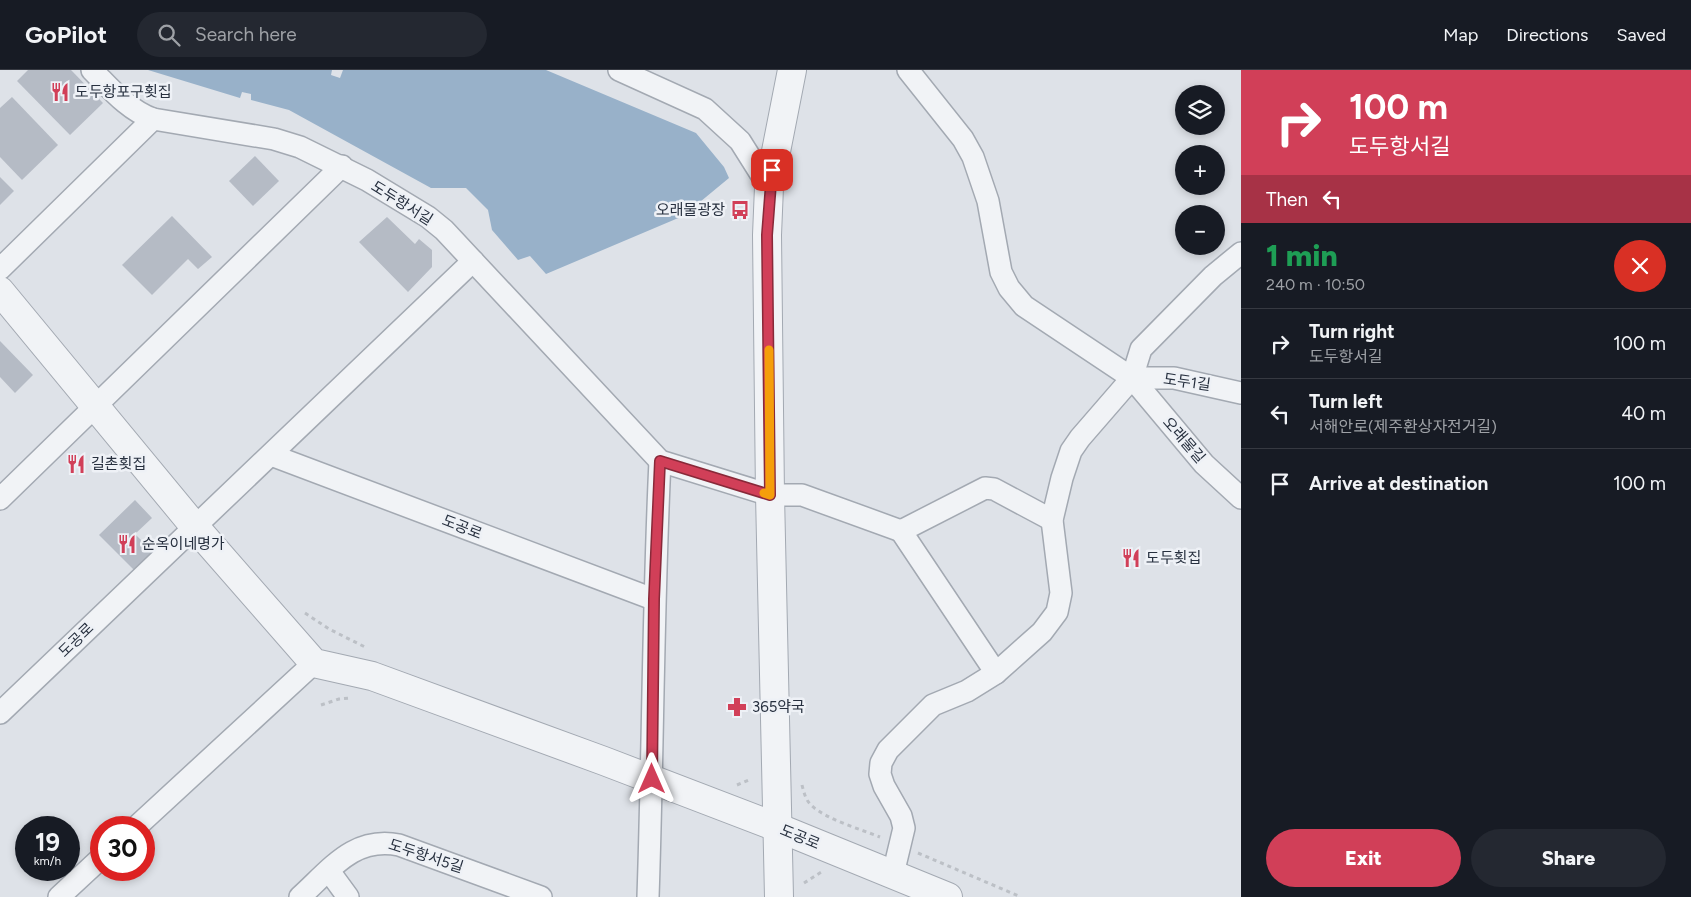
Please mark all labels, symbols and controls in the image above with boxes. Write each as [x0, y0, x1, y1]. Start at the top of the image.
search box [137, 12, 487, 57]
text: GoPilot [25, 20, 107, 49]
icon: search [155, 21, 183, 49]
text: Search here [195, 23, 297, 46]
text: Map [1443, 24, 1478, 46]
text: Directions [1506, 24, 1588, 46]
text: Saved [1616, 24, 1666, 46]
restaurant icon: 도두항포구횟집 [49, 81, 71, 103]
place label: 도두항포구횟집 [75, 83, 172, 101]
map controls [1175, 85, 1225, 255]
button: layers [1175, 85, 1225, 135]
text: 100 m [1349, 86, 1448, 128]
icon: right [1266, 90, 1331, 155]
text: 도두항서길 [1349, 133, 1450, 160]
button: + [1175, 145, 1225, 195]
pin [751, 149, 793, 191]
icon: arrive [758, 156, 786, 184]
street label: 도두항서길 [368, 177, 436, 229]
icon: left [1318, 185, 1346, 213]
text: Then [1266, 188, 1308, 211]
bus stop icon: 오래물광장 [729, 199, 751, 221]
place label: 오래물광장 [656, 201, 725, 219]
button: − [1175, 205, 1225, 255]
text: 1 min [1266, 237, 1338, 274]
button: close [1614, 240, 1666, 292]
text: 240 m · 10:50 [1266, 275, 1365, 294]
text: Turn right [1309, 320, 1395, 343]
icon: right [1266, 330, 1294, 358]
text: 100 m [1613, 332, 1666, 355]
text: 도두항서길 [1309, 347, 1383, 366]
street label: 도두1길 [1162, 370, 1212, 394]
text: Turn left [1309, 390, 1383, 413]
icon: left [1266, 400, 1294, 428]
text: 40 m [1621, 402, 1666, 425]
street label: 오래물길 [1159, 413, 1209, 467]
text: 서해안로(제주환상자전거길) [1309, 417, 1497, 436]
restaurant icon: 길촌횟집 [65, 453, 87, 475]
place label: 길촌횟집 [91, 455, 146, 473]
icon: arrive [1266, 470, 1294, 498]
text: Arrive at destination [1309, 472, 1488, 495]
text: 100 m [1613, 472, 1666, 495]
street label: 도공로 [439, 511, 485, 543]
restaurant icon: 순옥이네명가 [116, 533, 138, 555]
place label: 순옥이네명가 [142, 535, 225, 553]
restaurant icon: 도두횟집 [1120, 547, 1142, 569]
place label: 도두횟집 [1146, 549, 1201, 567]
street label: 도공로 [55, 619, 97, 661]
pharmacy icon: 365약국 [726, 696, 748, 718]
place label: 365약국 [752, 698, 805, 716]
position arrow [625, 752, 677, 804]
speed limit sign: 30 [90, 816, 155, 881]
street label: 도공로 [777, 821, 823, 853]
text: 19 [35, 827, 60, 857]
button: Exit [1266, 829, 1461, 887]
button: Share [1471, 829, 1666, 887]
street label: 도두항서5길 [386, 835, 466, 877]
text: km/h [34, 854, 61, 868]

